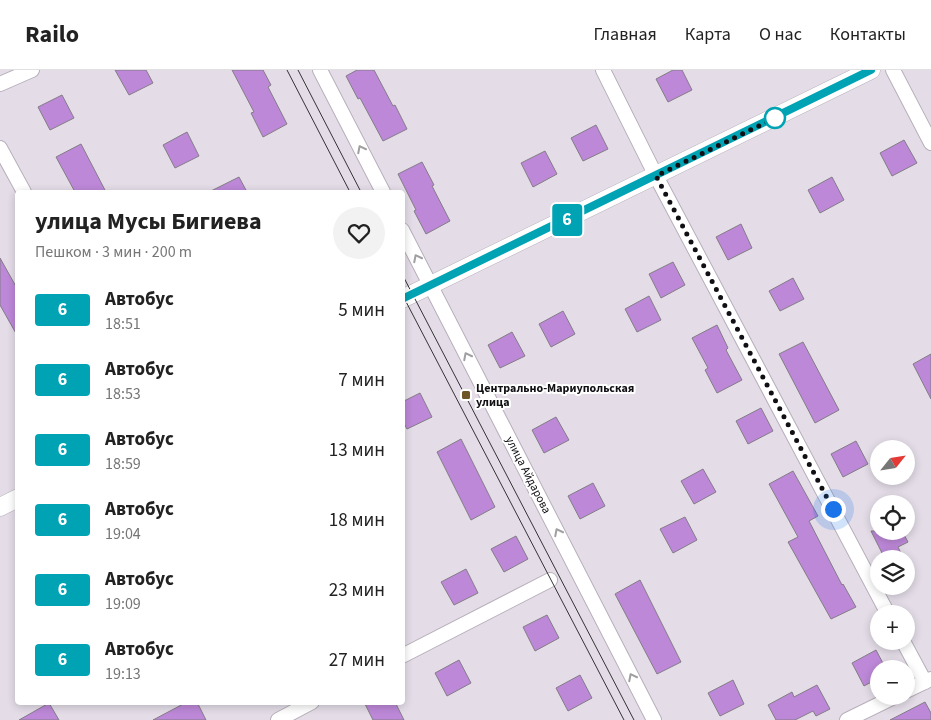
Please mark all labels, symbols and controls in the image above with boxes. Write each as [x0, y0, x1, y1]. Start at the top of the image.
text: Railo [25, 17, 79, 52]
text: Главная [594, 22, 657, 47]
text: Карта [685, 22, 731, 47]
text: О нас [759, 22, 802, 47]
text: Контакты [830, 22, 906, 47]
unlabelled marker [764, 107, 786, 129]
one-way arrow [357, 145, 367, 154]
text: улица Мусы Бигиева [35, 204, 262, 239]
line badge: 6 [551, 204, 583, 236]
button: heart [333, 207, 385, 259]
text: 6 [562, 207, 572, 232]
text: Пешком · 3 мин · 200 m [35, 241, 192, 263]
one-way arrow [413, 255, 423, 264]
text: Автобус [105, 286, 174, 313]
text: 6 [58, 297, 67, 322]
text: 5 мин [338, 297, 385, 324]
text: 18:51 [105, 313, 141, 335]
one-way arrow [463, 353, 473, 362]
text: Автобус [105, 356, 174, 383]
text: 6 [58, 367, 67, 392]
text: 7 мин [338, 367, 385, 394]
place label: Центрально-Мариупольская улица [476, 380, 634, 411]
text: 18:53 [105, 383, 141, 405]
marker: Центрально-Мариупольская улица [460, 389, 472, 401]
text: Автобус [105, 426, 174, 453]
street label: улица Айдарова [501, 433, 555, 517]
text: 6 [58, 437, 67, 462]
text: 13 мин [329, 437, 385, 464]
north arrow [870, 440, 915, 485]
map controls [870, 440, 915, 705]
text: 18:59 [105, 453, 141, 475]
button: locate [870, 495, 915, 540]
text: Автобус [105, 496, 174, 523]
your location [821, 497, 846, 522]
text: 6 [58, 507, 67, 532]
text: 18 мин [329, 507, 385, 534]
text: 19:04 [105, 523, 141, 545]
one-way arrow [554, 528, 564, 537]
button: layers [870, 550, 915, 595]
text: Автобус [105, 566, 174, 593]
text: 6 [58, 577, 67, 602]
text: 23 мин [329, 577, 385, 604]
text: 19:09 [105, 593, 141, 615]
button: + [870, 605, 915, 650]
text: Автобус [105, 636, 174, 663]
text: 6 [58, 647, 67, 672]
text: 27 мин [329, 647, 385, 674]
button: − [870, 660, 915, 705]
text: 19:13 [105, 663, 141, 685]
one-way arrow [628, 673, 638, 682]

